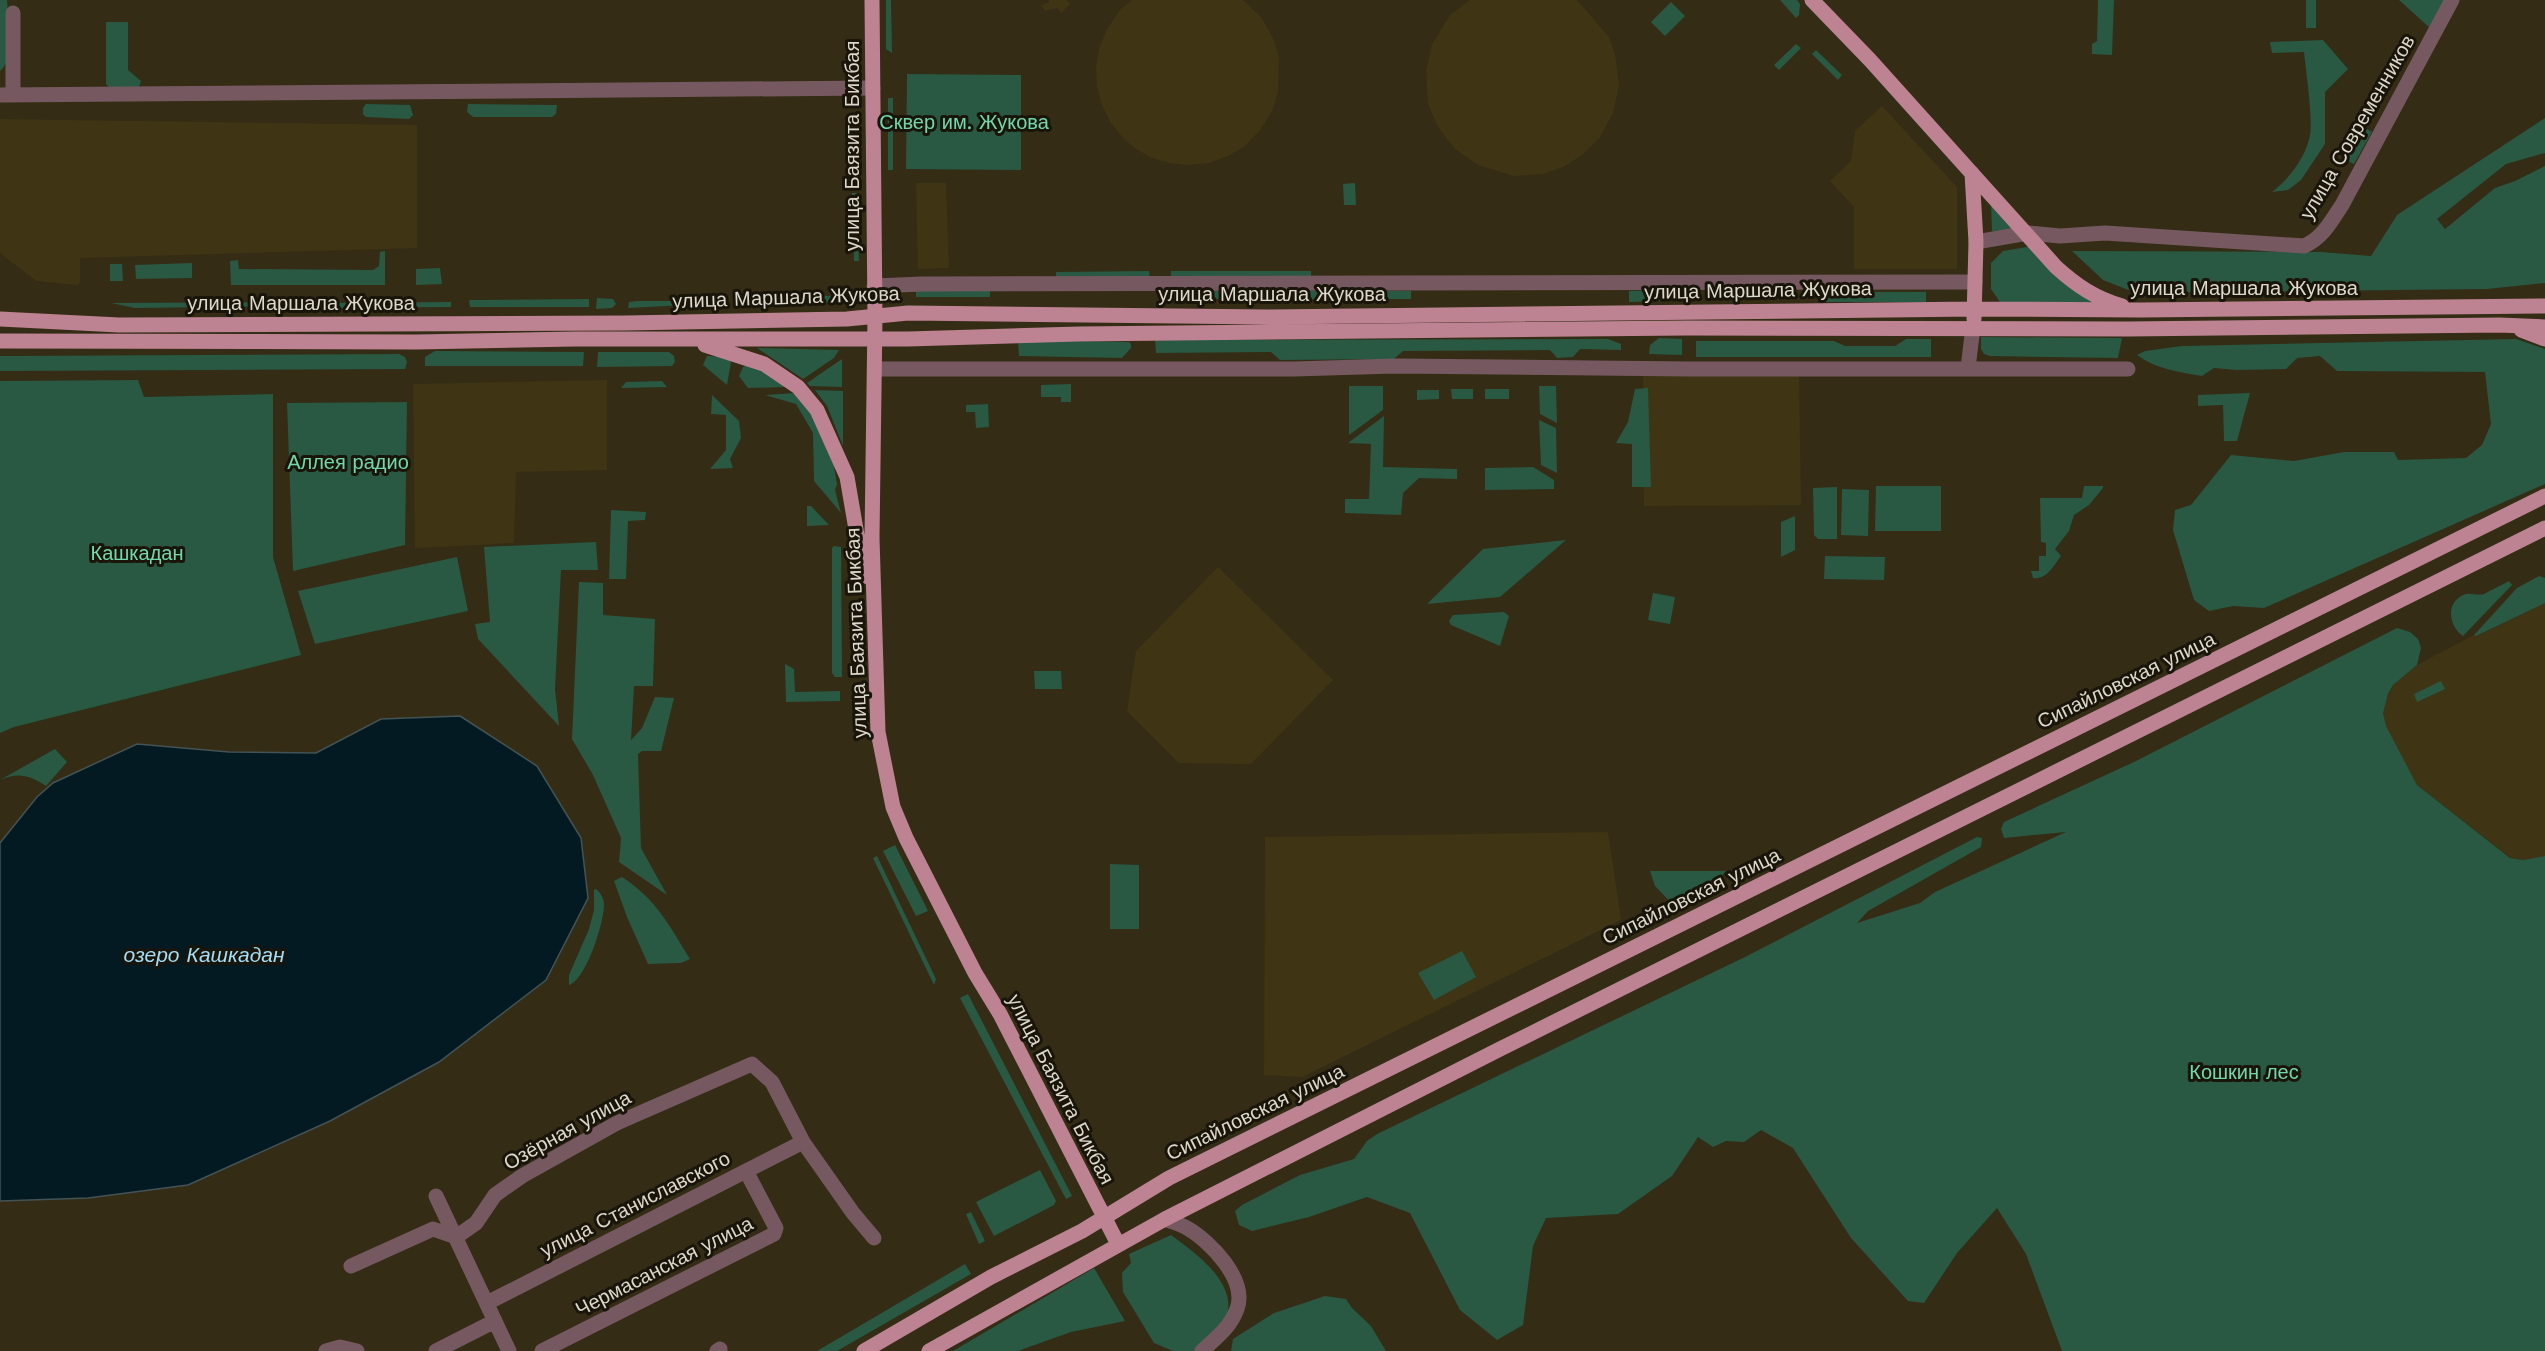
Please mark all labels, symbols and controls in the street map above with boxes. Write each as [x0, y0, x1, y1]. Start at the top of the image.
street label: улица Современников [2294, 30, 2420, 224]
street label: улица Баязита Бикбая [840, 41, 864, 251]
park label: Сквер им. Жукова [879, 110, 1050, 134]
street label: улица Маршала Жукова [1644, 276, 1873, 304]
street label: улица Маршала Жукова [2130, 276, 2359, 300]
street label: улица Маршала Жукова [672, 281, 901, 313]
street label: улица Маршала Жукова [1158, 282, 1387, 306]
street label: улица Маршала Жукова [187, 291, 416, 315]
park label: Аллея радио [287, 450, 409, 474]
street label: улица Баязита Бикбая [840, 527, 872, 739]
park label: Кашкадан [91, 541, 183, 565]
street label: Сипайловская улица [2033, 626, 2220, 734]
street label: Сипайловская улица [1598, 842, 1785, 950]
water label: озеро Кашкадан [124, 942, 285, 967]
street label: улица Баязита Бикбая [1003, 990, 1119, 1188]
street label: Сипайловская улица [1162, 1058, 1349, 1166]
park label: Кошкин лес [2189, 1060, 2299, 1084]
street label: Озёрная улица [499, 1085, 636, 1175]
street label: улица Станиславского [536, 1146, 734, 1262]
street label: Чермасанская улица [571, 1211, 757, 1321]

